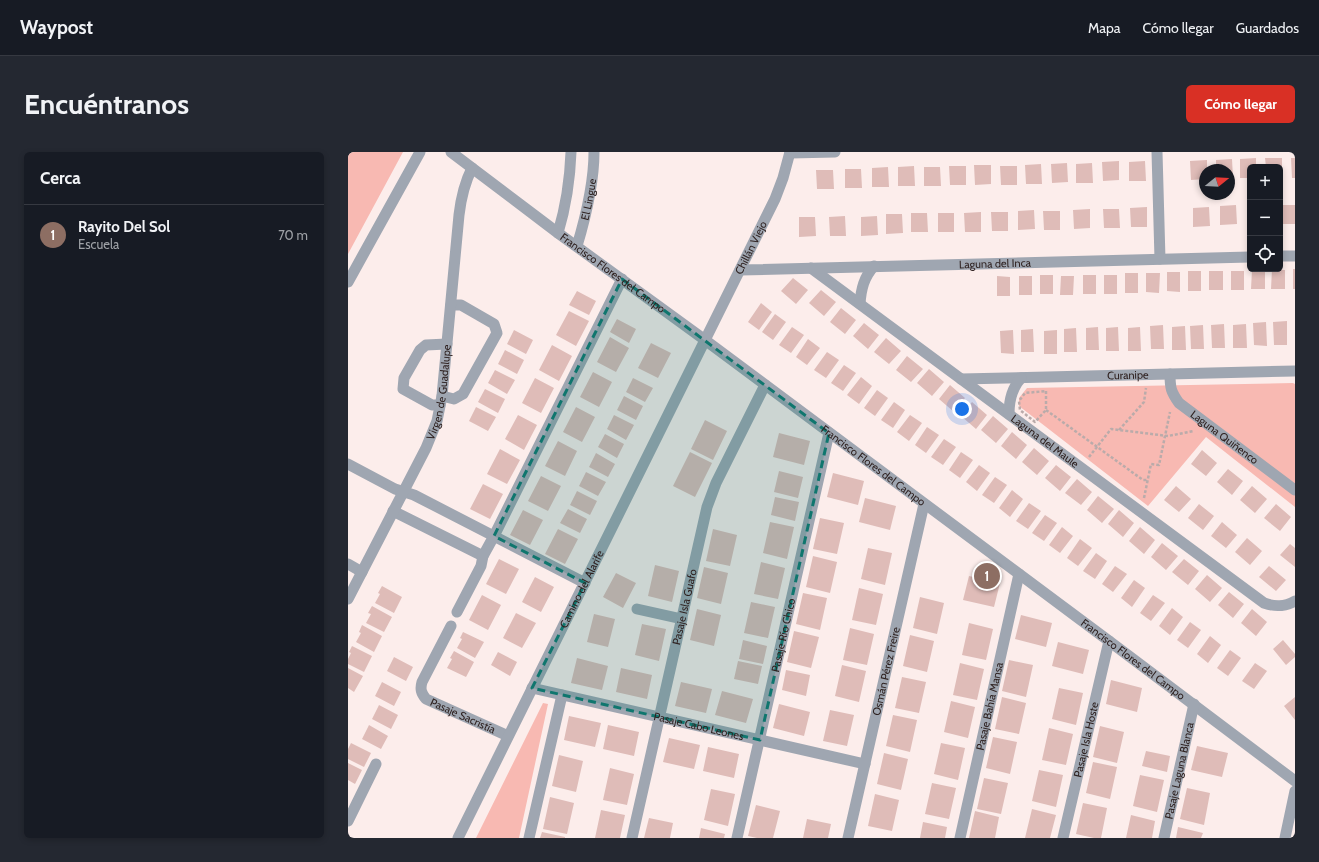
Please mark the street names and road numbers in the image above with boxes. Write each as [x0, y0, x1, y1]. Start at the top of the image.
street label: El Lingue [577, 177, 599, 222]
street label: Chillán Viejo [732, 219, 770, 277]
street label: Francisco Flores del Campo [557, 230, 668, 316]
street label: Laguna del Inca [959, 256, 1032, 271]
street label: Virgen de Guadalupe [423, 343, 454, 442]
street label: Curanipe [1107, 367, 1149, 382]
street label: Laguna Quiñenco [1188, 407, 1261, 467]
street label: Laguna del Maule [1008, 411, 1082, 471]
street label: Francisco Flores del Campo [818, 422, 928, 509]
street label: Camino del Alarife [556, 547, 607, 630]
street label: Pasaje Isla Guafo [669, 568, 700, 646]
street label: Pasaje Río Chico [768, 597, 798, 673]
street label: Francisco Flores del Campo [1078, 616, 1188, 703]
street label: Osmán Pérez Freire [869, 625, 903, 717]
street label: Pasaje Bahía Mansa [973, 660, 1006, 752]
street label: Pasaje Sacristía [428, 695, 498, 737]
street label: Pasaje Isla Hoste [1070, 700, 1102, 779]
street label: Pasaje Cabo Leones [652, 709, 746, 743]
street label: Pasaje Laguna Blanca [1161, 720, 1197, 820]

